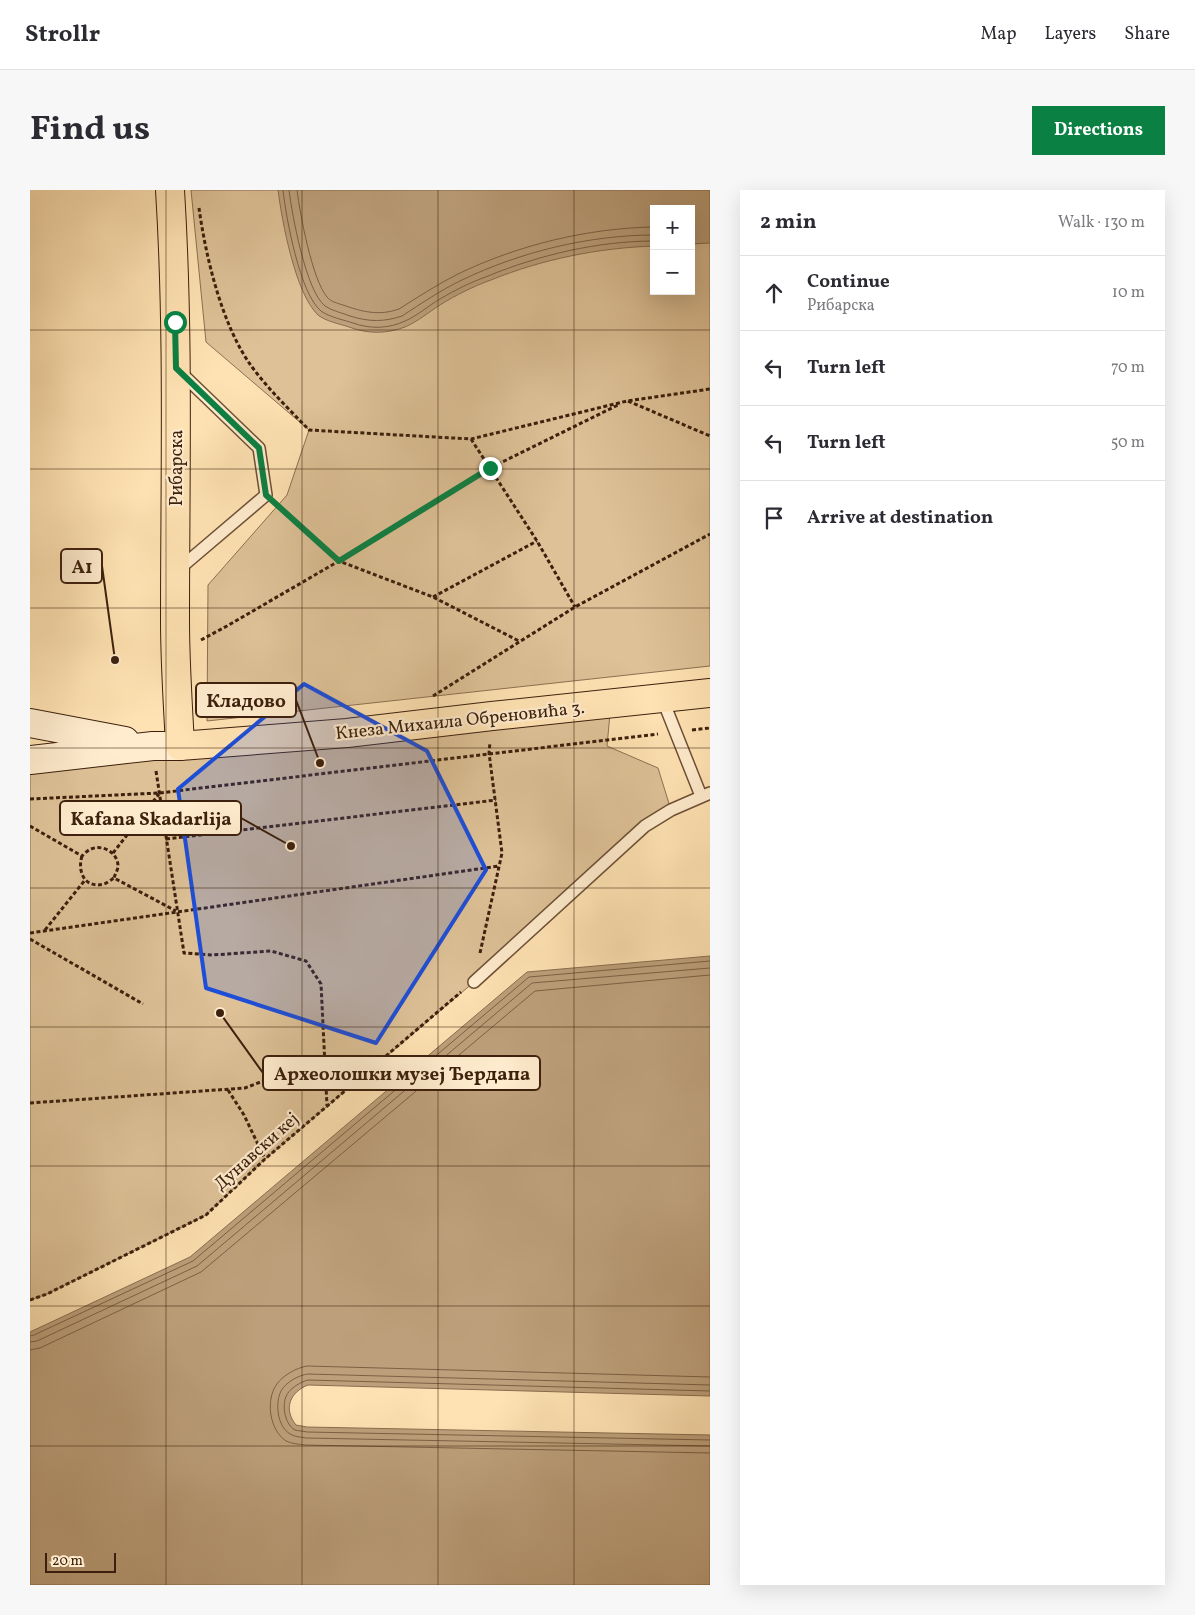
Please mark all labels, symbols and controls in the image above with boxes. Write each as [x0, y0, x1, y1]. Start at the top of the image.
text: Strollr [25, 18, 100, 52]
text: Map [980, 22, 1016, 47]
text: Layers [1044, 22, 1096, 47]
text: Share [1124, 22, 1170, 47]
text: Find us [30, 106, 150, 154]
button: Directions [1032, 106, 1165, 155]
map controls [650, 205, 695, 295]
button: + [650, 205, 695, 250]
text: 2 min [760, 208, 817, 237]
text: Walk · 130 m [1058, 212, 1145, 234]
button: − [650, 250, 695, 295]
text: Continue [807, 269, 890, 295]
icon: ahead [760, 279, 788, 307]
text: 10 m [1112, 282, 1145, 304]
text: Рибарска [807, 295, 875, 317]
route start [164, 311, 187, 334]
icon: left [760, 354, 788, 382]
text: Turn left [807, 355, 886, 381]
text: 70 m [1111, 357, 1145, 379]
icon: left [760, 429, 788, 457]
street label: Рибарска [165, 430, 190, 506]
text: Turn left [807, 430, 886, 456]
text: 50 m [1111, 432, 1145, 454]
route end [479, 457, 502, 480]
icon: arrive [760, 504, 788, 532]
text: Arrive at destination [807, 505, 993, 531]
callout: A1 [61, 549, 102, 583]
text: A1 [71, 555, 93, 581]
callout: Кладово [196, 683, 296, 717]
text: Кладово [206, 689, 286, 715]
street label: Кнеза Михаила Обреновића 3. [334, 696, 586, 747]
callout: Kafana Skadarlija [60, 801, 241, 835]
text: Kafana Skadarlija [70, 807, 232, 833]
callout: Археолошки музеј Ђердапа [263, 1056, 540, 1090]
text: Археолошки музеј Ђердапа [274, 1062, 530, 1088]
street label: Дунавски кеј [209, 1107, 305, 1197]
scale bar [45, 1550, 116, 1573]
text: 20 m [52, 1552, 83, 1571]

